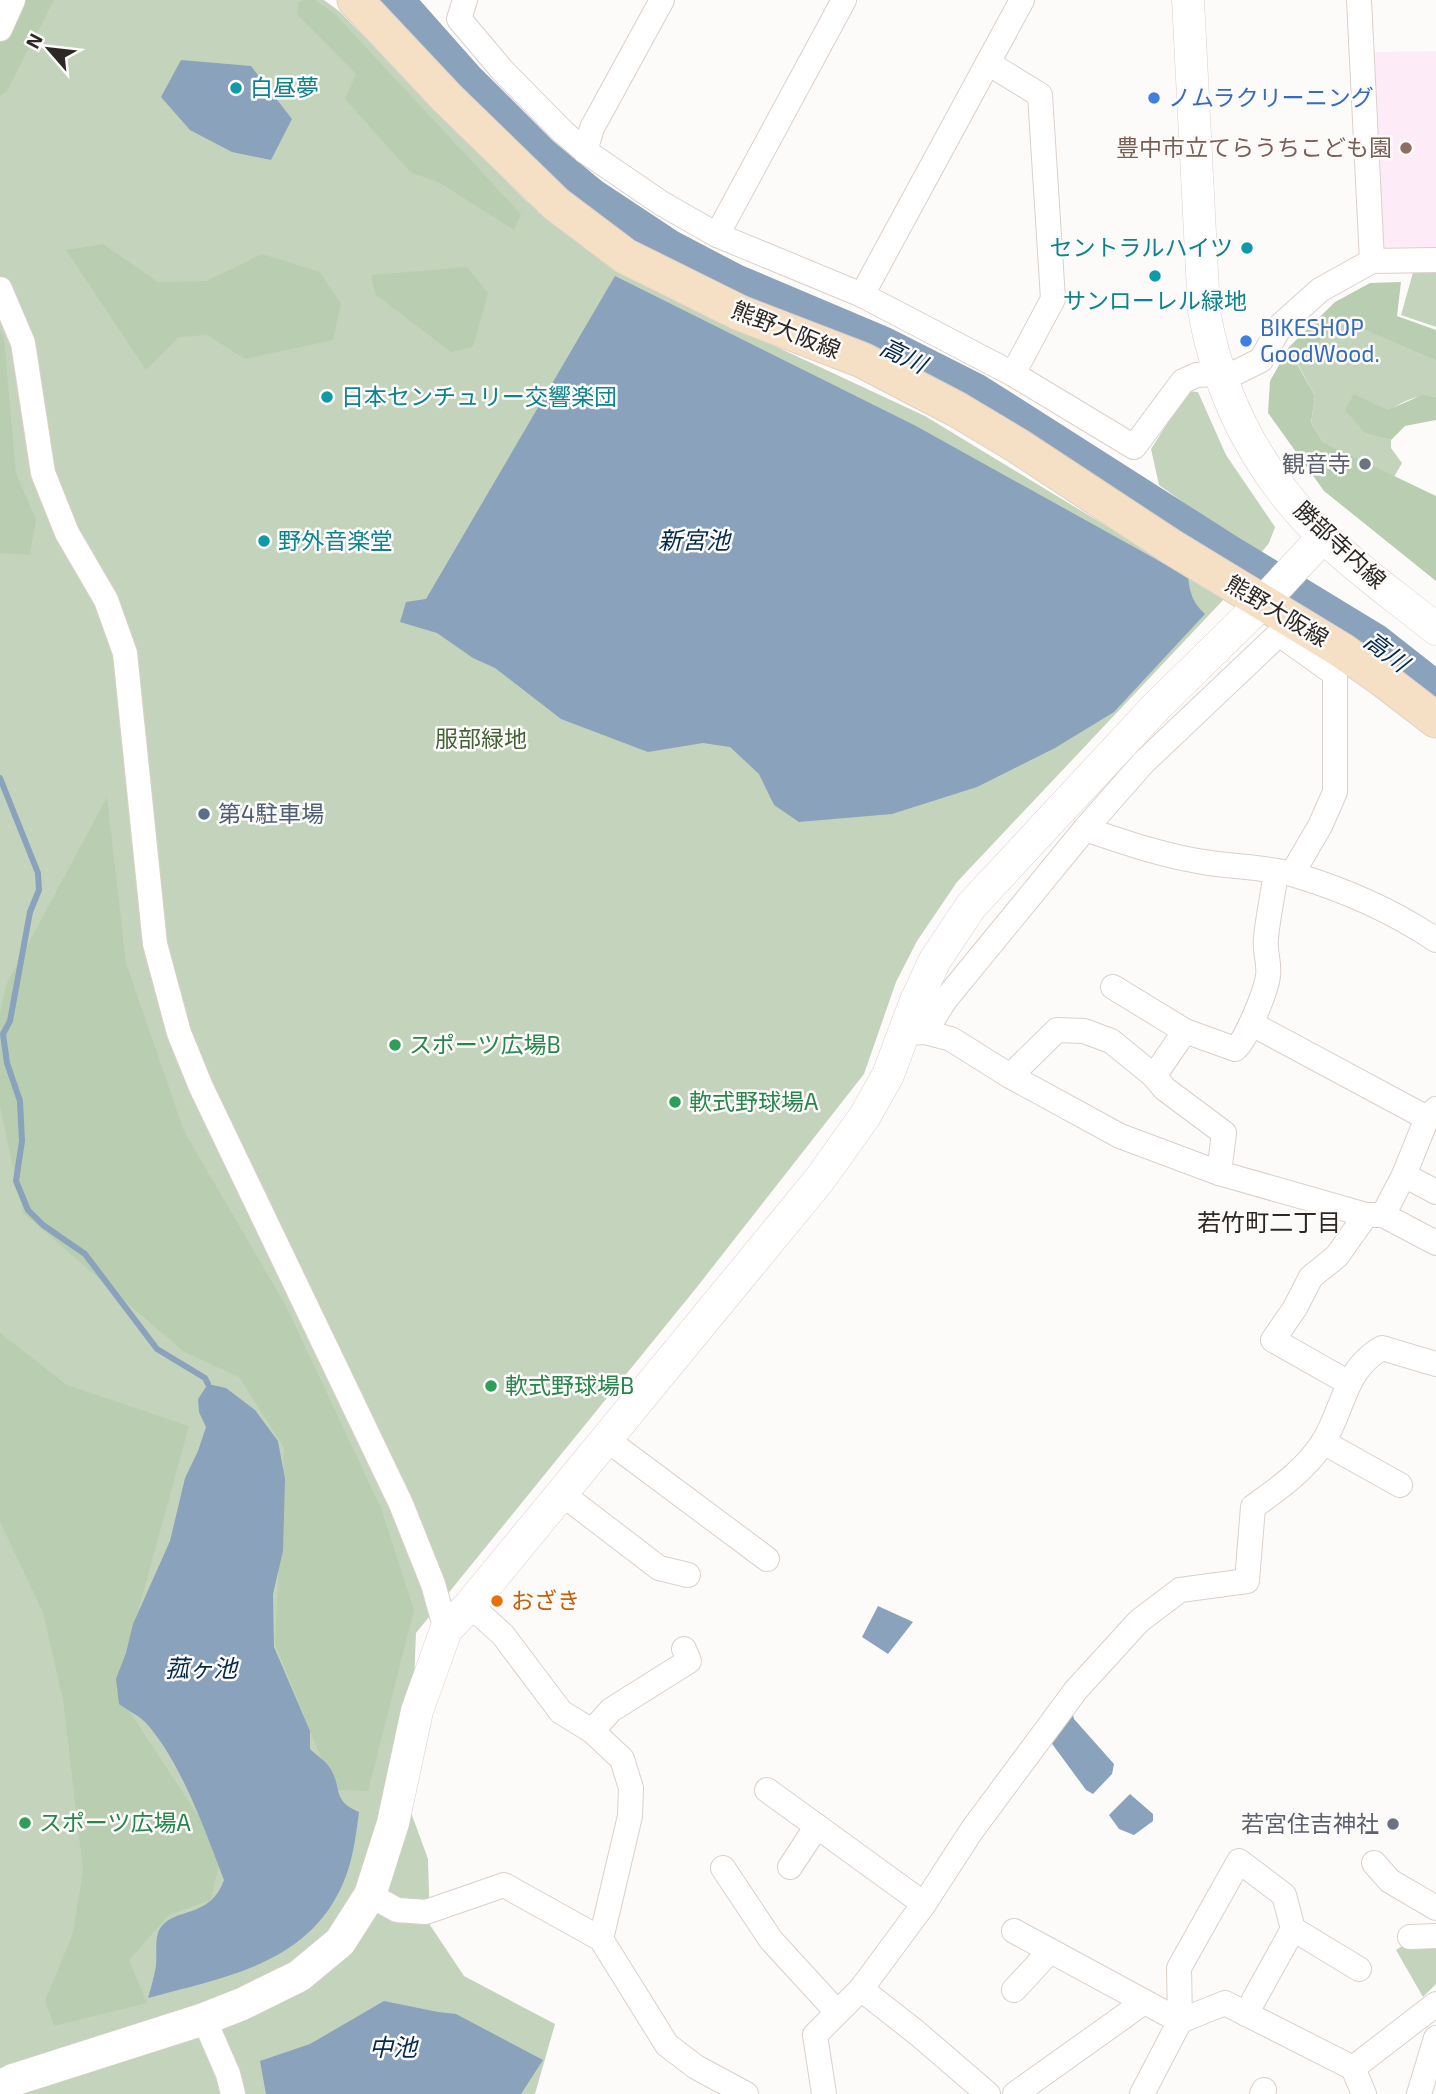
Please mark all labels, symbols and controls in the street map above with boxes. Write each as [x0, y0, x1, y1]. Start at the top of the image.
north arrow [14, 14, 84, 84]
text: N [20, 29, 47, 52]
place label: 白昼夢 [250, 73, 319, 101]
marker: 白昼夢 [228, 80, 244, 96]
place label: ノムラクリーニング [1168, 83, 1374, 111]
marker: ノムラクリーニング [1146, 90, 1162, 106]
place label: 豊中市立てらうちこども園 [1116, 133, 1392, 161]
marker: 豊中市立てらうちこども園 [1398, 140, 1414, 156]
place label: セントラルハイツ [1049, 233, 1233, 261]
marker: セントラルハイツ [1239, 240, 1255, 256]
marker: サンローレル緑地 [1147, 268, 1163, 284]
place label: サンローレル緑地 [1063, 286, 1247, 314]
street label: 熊野大阪線 [728, 295, 845, 364]
place label: BIKESHOP GoodWood. [1260, 313, 1380, 367]
water label: 高川 [876, 331, 934, 380]
marker: BIKESHOP GoodWood. [1238, 333, 1254, 349]
place label: 日本センチュリー交響楽団 [341, 382, 617, 410]
marker: 日本センチュリー交響楽団 [319, 389, 335, 405]
place label: 観音寺 [1282, 449, 1351, 477]
marker: 観音寺 [1357, 456, 1373, 472]
street label: 勝部寺内線 [1289, 495, 1392, 594]
water label: 新宮池 [658, 525, 732, 554]
place label: 野外音楽堂 [278, 526, 393, 554]
marker: 野外音楽堂 [256, 533, 272, 549]
street label: 熊野大阪線 [1221, 569, 1334, 652]
water label: 高川 [1359, 625, 1417, 679]
park label: 服部緑地 [435, 724, 527, 752]
place label: 第4駐車場 [218, 799, 324, 827]
marker: 第4駐車場 [196, 806, 212, 822]
place label: スポーツ広場B [409, 1030, 561, 1058]
marker: スポーツ広場B [387, 1037, 403, 1053]
place label: 軟式野球場A [689, 1087, 819, 1115]
marker: 軟式野球場A [667, 1094, 683, 1110]
district label: 若竹町二丁目 [1197, 1207, 1341, 1236]
place label: 軟式野球場B [505, 1371, 634, 1399]
marker: 軟式野球場B [483, 1378, 499, 1394]
place label: おざき [511, 1586, 580, 1614]
marker: おざき [489, 1593, 505, 1609]
water label: 菰ヶ池 [165, 1653, 239, 1682]
place label: スポーツ広場A [39, 1808, 192, 1836]
place label: 若宮住吉神社 [1241, 1809, 1379, 1837]
marker: スポーツ広場A [17, 1815, 33, 1831]
marker: 若宮住吉神社 [1385, 1816, 1401, 1832]
water label: 中池 [369, 2032, 419, 2061]

